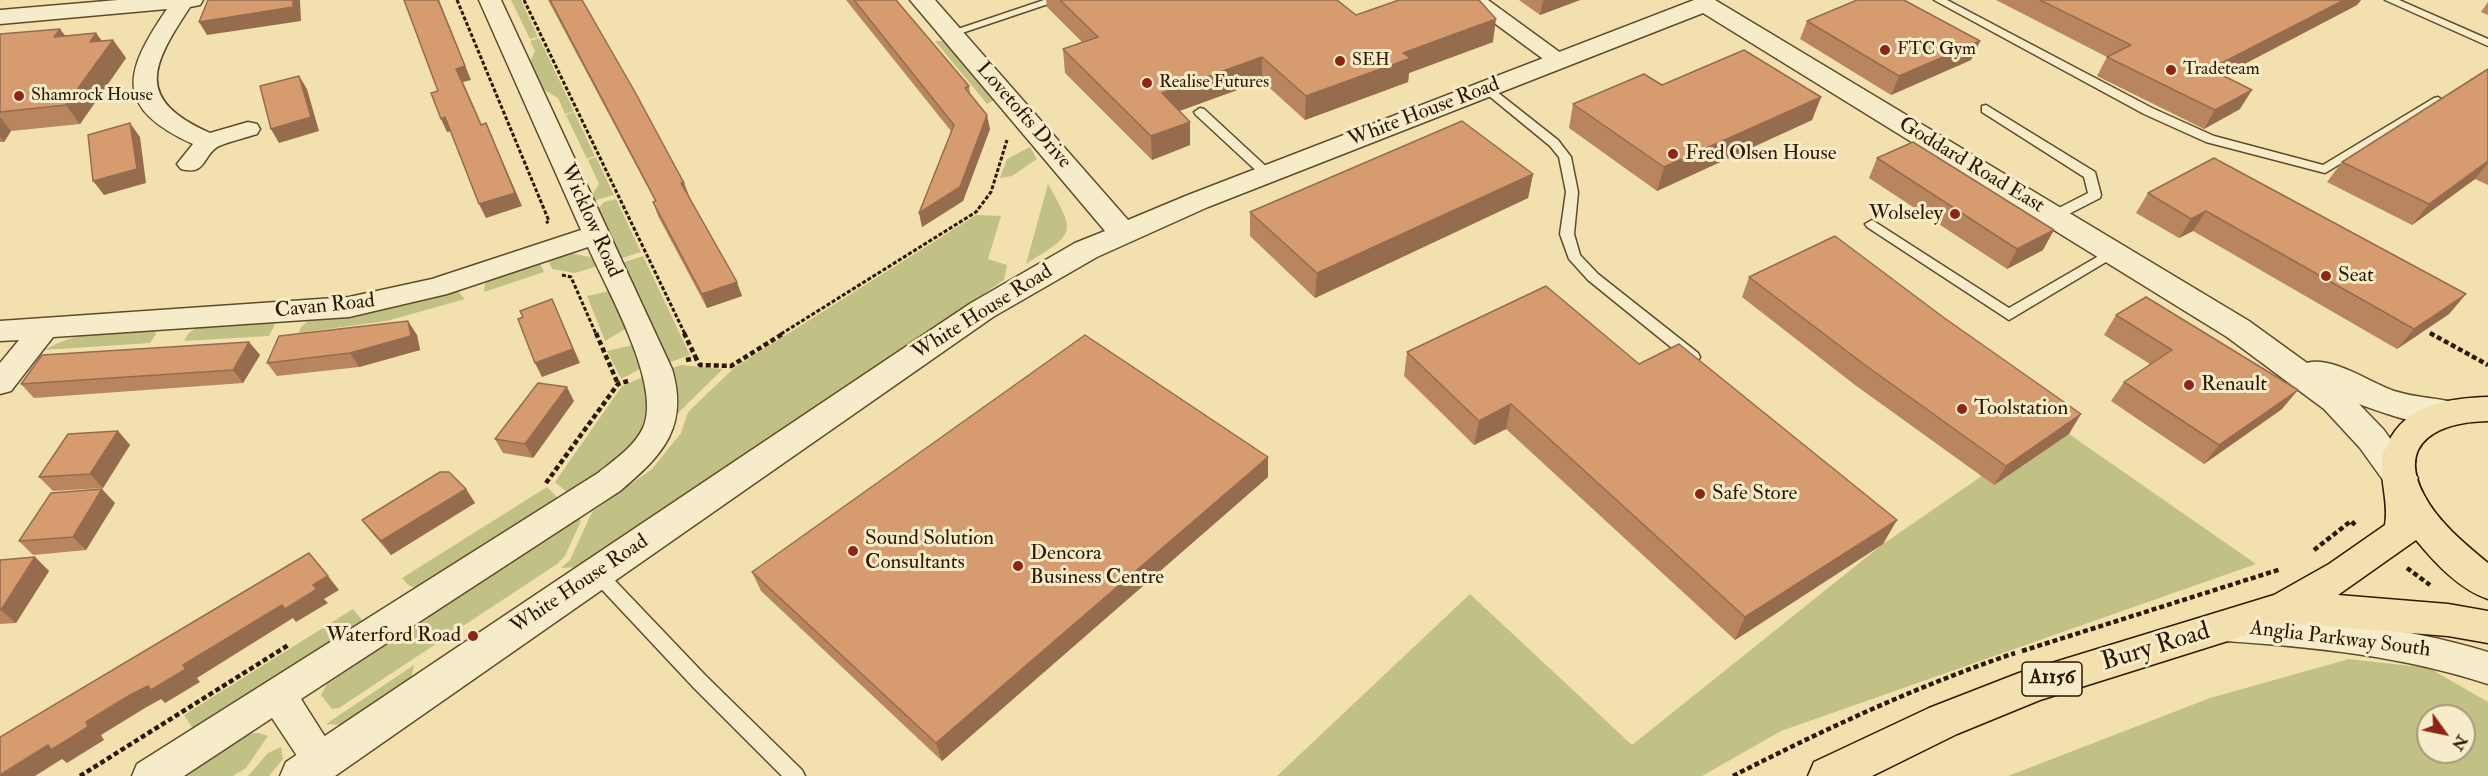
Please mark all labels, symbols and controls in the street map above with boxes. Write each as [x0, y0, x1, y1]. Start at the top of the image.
place label: FTC Gym [1897, 39, 1976, 61]
marker: FTC Gym [1878, 43, 1892, 57]
place label: SEH [1352, 50, 1390, 72]
marker: SEH [1333, 54, 1347, 68]
street label: Lovetofts Drive [970, 58, 1076, 174]
place label: Tradeteam [2183, 59, 2260, 81]
marker: Tradeteam [2164, 63, 2178, 77]
place label: Realise Futures [1159, 72, 1269, 94]
street label: White House Road [1345, 73, 1503, 153]
marker: Realise Futures [1140, 76, 1154, 90]
place label: Shamrock House [31, 85, 153, 107]
marker: Shamrock House [12, 89, 26, 103]
street label: Goddard Road East [1894, 113, 2048, 219]
place label: Fred Olsen House [1685, 141, 1836, 167]
marker: Fred Olsen House [1666, 147, 1680, 161]
street label: Wicklow Road [554, 160, 626, 282]
place label: Wolseley [1869, 201, 1943, 227]
marker: Wolseley [1948, 207, 1962, 221]
street label: White House Road [908, 260, 1058, 366]
place label: Seat [2338, 263, 2374, 289]
marker: Seat [2319, 269, 2333, 283]
street label: Cavan Road [274, 289, 376, 325]
place label: Renault [2201, 372, 2267, 398]
marker: Renault [2182, 378, 2196, 392]
place label: Toolstation [1974, 396, 2068, 422]
marker: Toolstation [1955, 402, 1969, 416]
place label: Safe Store [1712, 481, 1797, 507]
marker: Safe Store [1693, 487, 1707, 501]
place label: Sound Solution Consultants [865, 526, 994, 576]
street label: White House Road [507, 530, 653, 640]
place label: Dencora Business Centre [1030, 541, 1164, 591]
marker: Sound Solution Consultants [846, 544, 860, 558]
marker: Dencora Business Centre [1011, 559, 1025, 573]
street label: Anglia Parkway South [2248, 616, 2432, 664]
street label: Bury Road [2098, 617, 2214, 679]
place label: Waterford Road [326, 623, 461, 649]
marker: Waterford Road [466, 629, 480, 643]
road number: A1156 [2022, 662, 2082, 696]
north arrow [2416, 704, 2476, 764]
text: N [2447, 731, 2472, 754]

